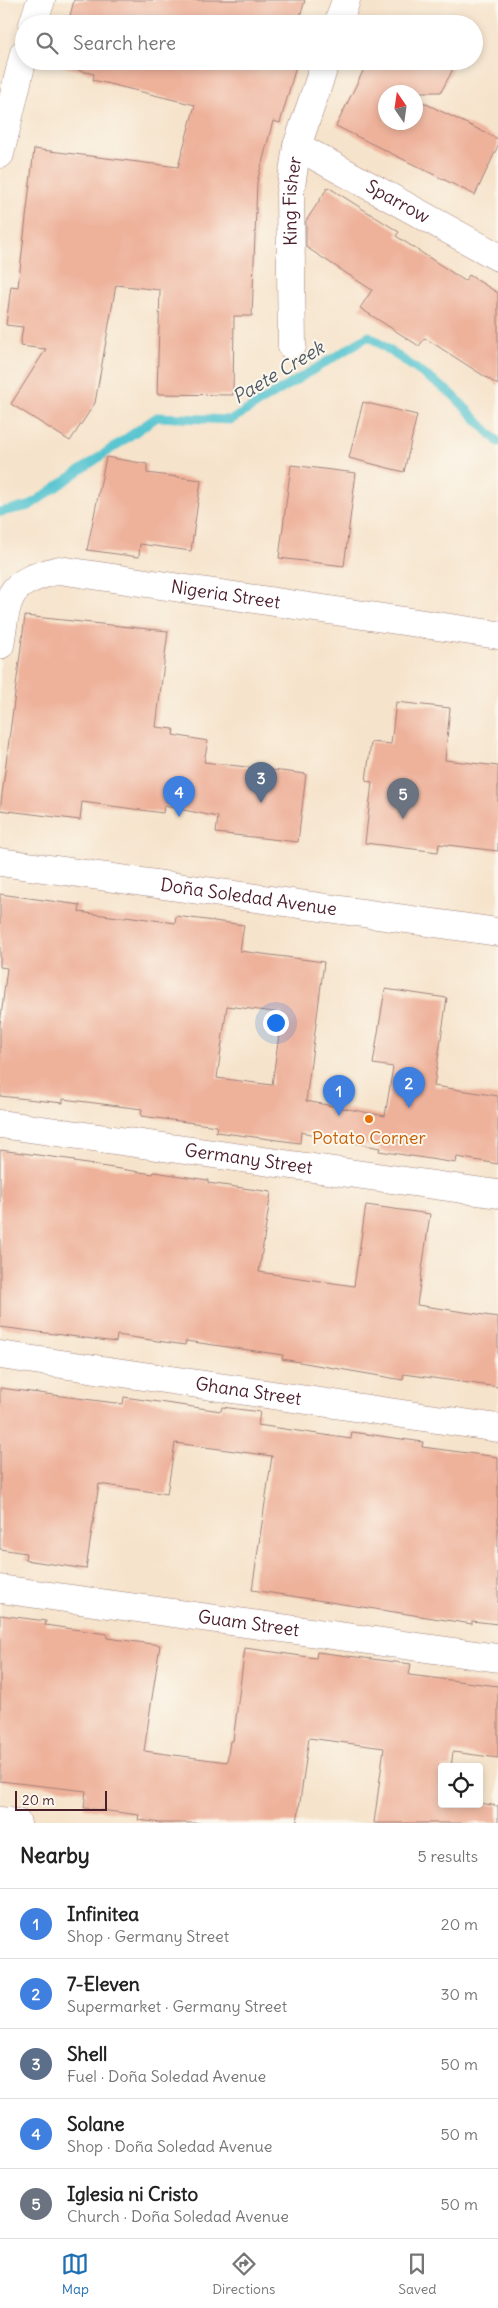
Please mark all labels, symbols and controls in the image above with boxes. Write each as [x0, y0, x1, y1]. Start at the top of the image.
search box [15, 15, 483, 70]
icon: search [33, 29, 61, 57]
text: Search here [73, 31, 176, 55]
north arrow [378, 85, 423, 130]
street label: King Fisher [278, 154, 306, 246]
street label: Sparrow [362, 174, 434, 228]
water label: Paete Creek [228, 335, 329, 409]
street label: Nigeria Street [169, 575, 282, 614]
pin: 3 [245, 762, 277, 803]
pin: 4 [163, 776, 195, 817]
pin: 5 [387, 778, 419, 819]
street label: Doña Soledad Avenue [159, 873, 338, 920]
your location [263, 1010, 289, 1036]
pin: 2 [393, 1067, 425, 1108]
pin: 1 [323, 1075, 355, 1116]
marker: Potato Corner [363, 1113, 375, 1125]
place label: Potato Corner [312, 1126, 427, 1149]
street label: Germany Street [183, 1138, 314, 1179]
street label: Ghana Street [194, 1372, 303, 1410]
street label: Guam Street [197, 1605, 301, 1641]
map controls [438, 1763, 483, 1808]
button: locate [438, 1763, 483, 1808]
scale bar [15, 1788, 108, 1811]
text: 20 m [22, 1791, 55, 1809]
text: Nearby [20, 1842, 90, 1869]
text: 5 results [417, 1846, 478, 1866]
text: Infinitea [67, 1902, 139, 1926]
text: 1 [33, 1914, 39, 1934]
text: 20 m [441, 1914, 478, 1934]
text: Shop · Germany Street [67, 1926, 229, 1946]
text: 7-Eleven [67, 1972, 140, 1996]
text: 2 [32, 1984, 40, 2004]
text: 30 m [441, 1984, 478, 2004]
text: Supermarket · Germany Street [67, 1996, 287, 2016]
text: Shell [67, 2042, 107, 2066]
text: 3 [31, 2054, 41, 2074]
text: 50 m [440, 2054, 478, 2074]
text: Fuel · Doña Soledad Avenue [67, 2066, 266, 2086]
text: Solane [67, 2112, 125, 2136]
text: 4 [31, 2124, 41, 2144]
text: 50 m [440, 2124, 478, 2144]
text: Shop · Doña Soledad Avenue [67, 2136, 272, 2156]
text: Iglesia ni Cristo [67, 2182, 198, 2206]
text: 5 [31, 2194, 41, 2214]
text: 50 m [440, 2194, 478, 2214]
text: Church · Doña Soledad Avenue [67, 2206, 289, 2226]
tab: Map [61, 2250, 89, 2298]
tab: Directions [212, 2250, 275, 2298]
tab: Saved [398, 2250, 437, 2298]

